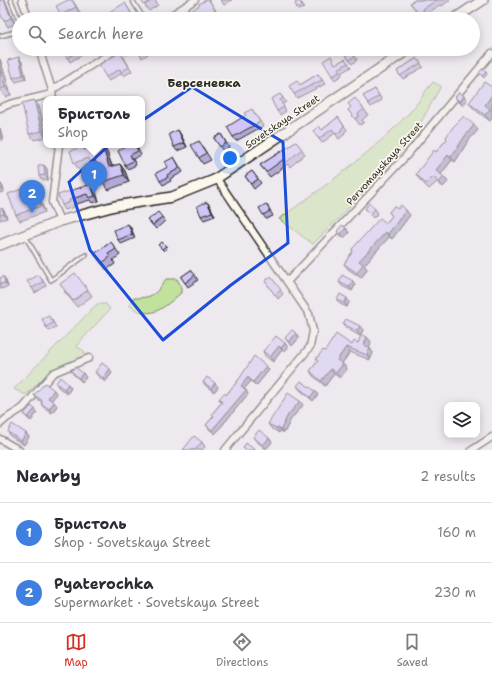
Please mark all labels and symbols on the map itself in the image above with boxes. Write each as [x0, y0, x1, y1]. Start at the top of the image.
district label: Берсеневка [167, 75, 242, 91]
street label: Sovetskaya Street [242, 92, 322, 151]
street label: Pervomayskaya Street [343, 119, 425, 208]
your location [220, 148, 240, 168]
pin: 1 [81, 161, 107, 194]
pin: 2 [19, 180, 45, 213]

